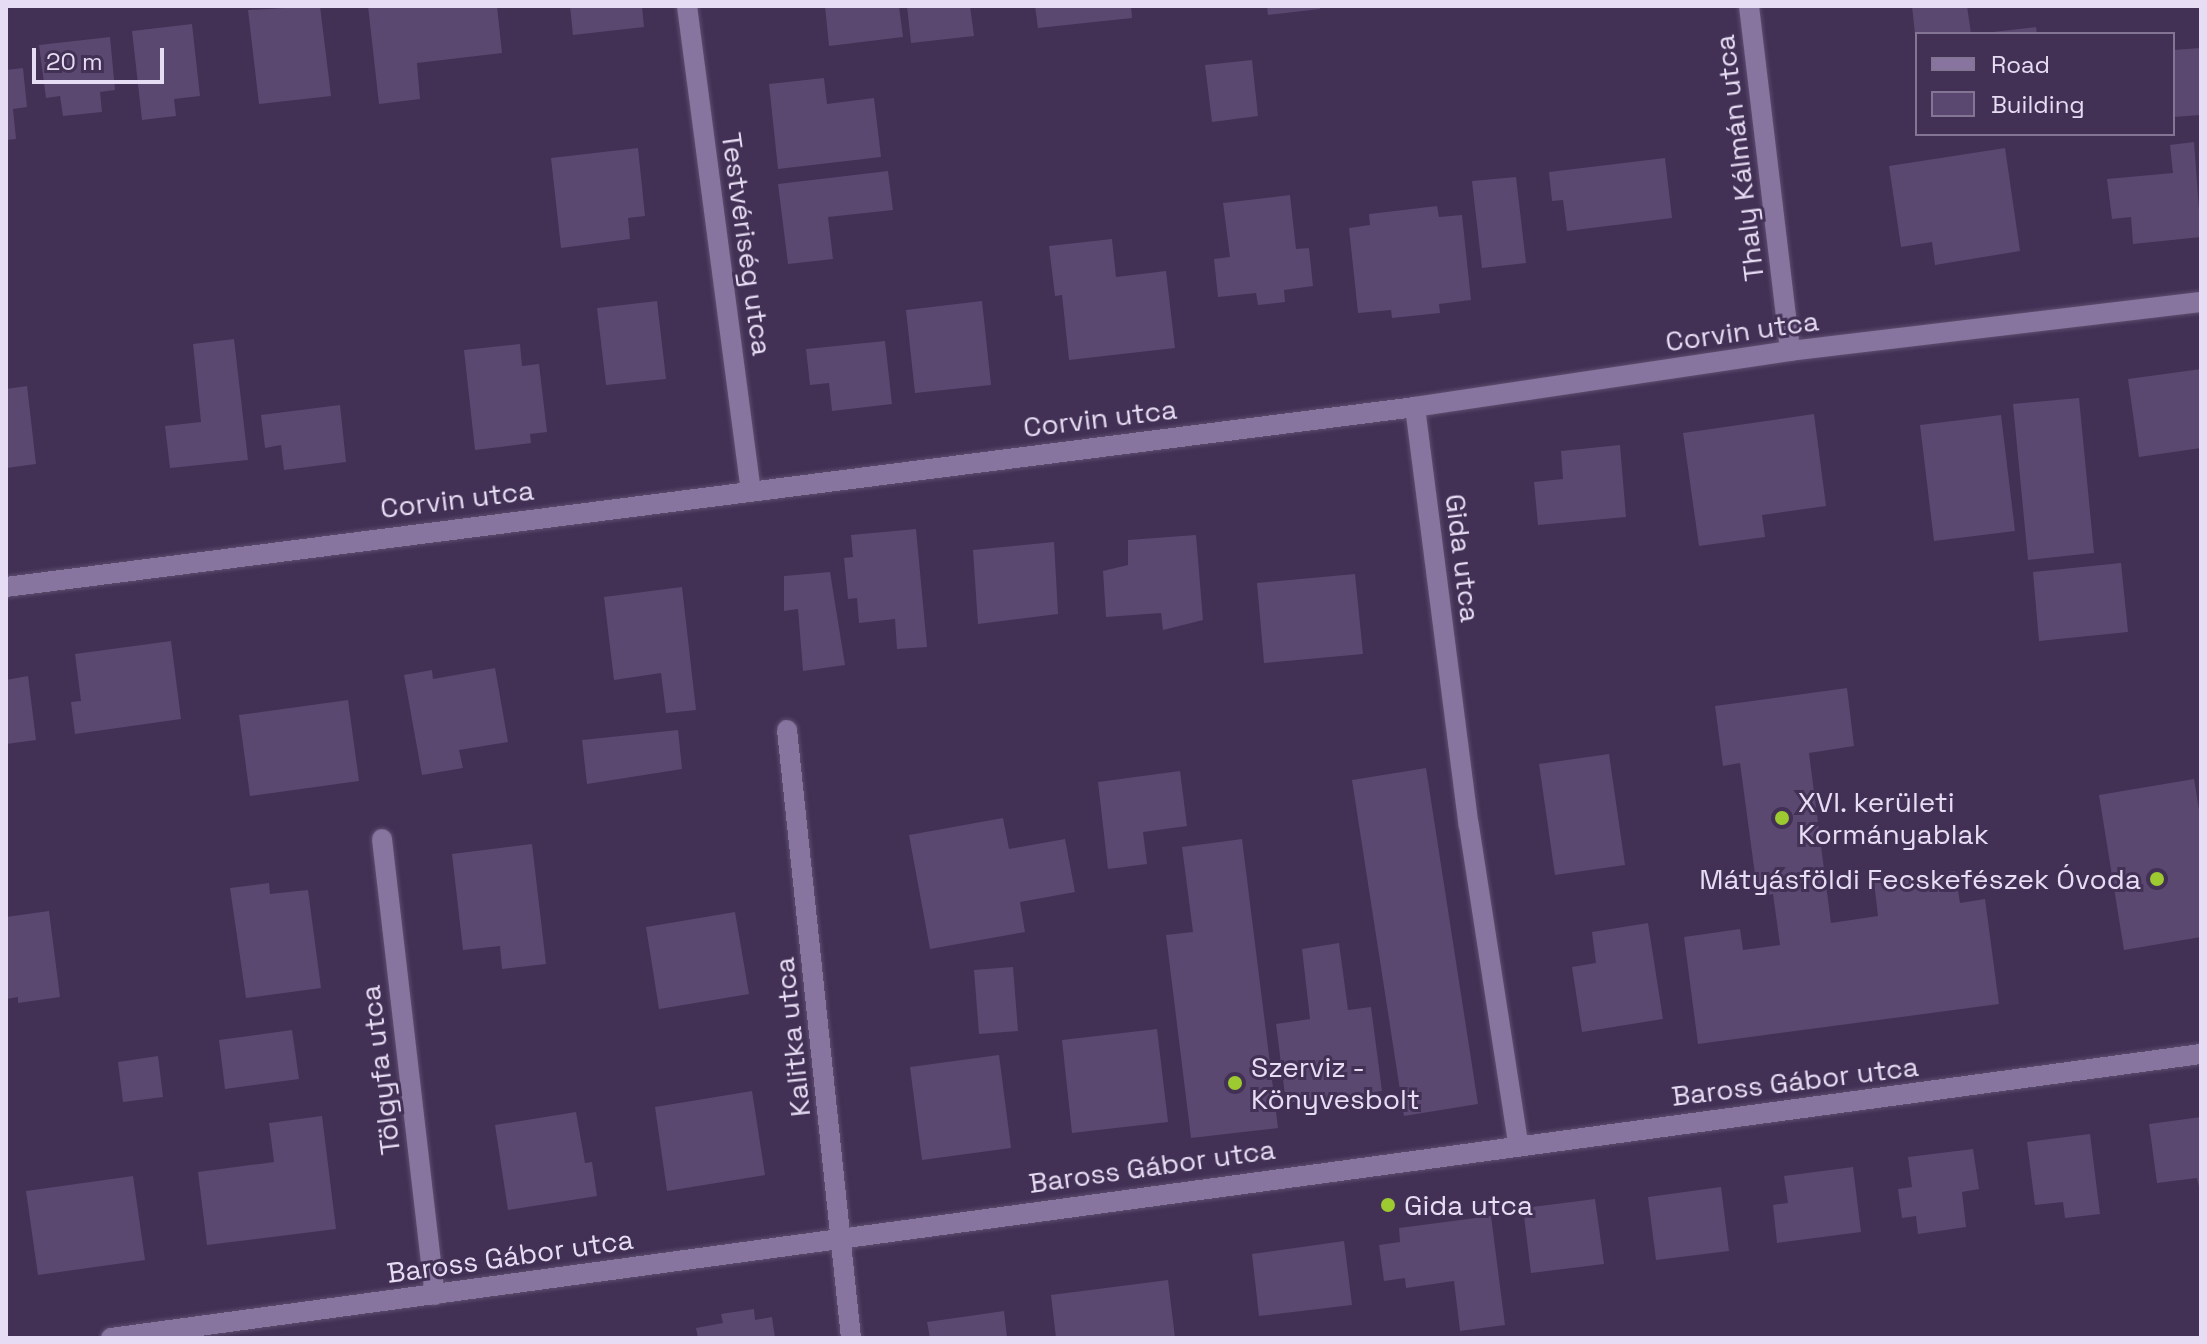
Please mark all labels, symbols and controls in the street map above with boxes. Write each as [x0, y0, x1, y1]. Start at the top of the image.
scale bar [36, 32, 168, 82]
legend [1915, 32, 2175, 136]
street label: Thaly Kálmán utca [1707, 33, 1771, 283]
text: 20 m [46, 46, 103, 77]
text: Road [1991, 49, 2050, 80]
text: Building [1991, 89, 2085, 120]
street label: Testvériség utca [715, 130, 779, 358]
street label: Corvin utca [1663, 304, 1821, 358]
street label: Corvin utca [1021, 392, 1179, 444]
street label: Corvin utca [378, 473, 536, 525]
street label: Gida utca [1438, 492, 1488, 624]
place label: XVI. kerületi Kormányablak [1798, 785, 1989, 851]
marker: XVI. kerületi Kormányablak [1773, 809, 1791, 827]
place label: Mátyásföldi Fecskefészek Óvoda [1699, 862, 2141, 896]
marker: Mátyásföldi Fecskefészek Óvoda [2148, 870, 2166, 888]
street label: Kalitka utca [767, 956, 817, 1118]
street label: Tölgyfa utca [353, 983, 407, 1157]
street label: Baross Gábor utca [1670, 1049, 1920, 1113]
place label: Szerviz - Könyvesbolt [1251, 1050, 1420, 1116]
marker: Szerviz - Könyvesbolt [1226, 1074, 1244, 1092]
street label: Baross Gábor utca [1027, 1132, 1277, 1200]
place label: Gida utca [1404, 1188, 1533, 1222]
marker: Gida utca [1379, 1196, 1397, 1214]
street label: Baross Gábor utca [385, 1222, 635, 1290]

